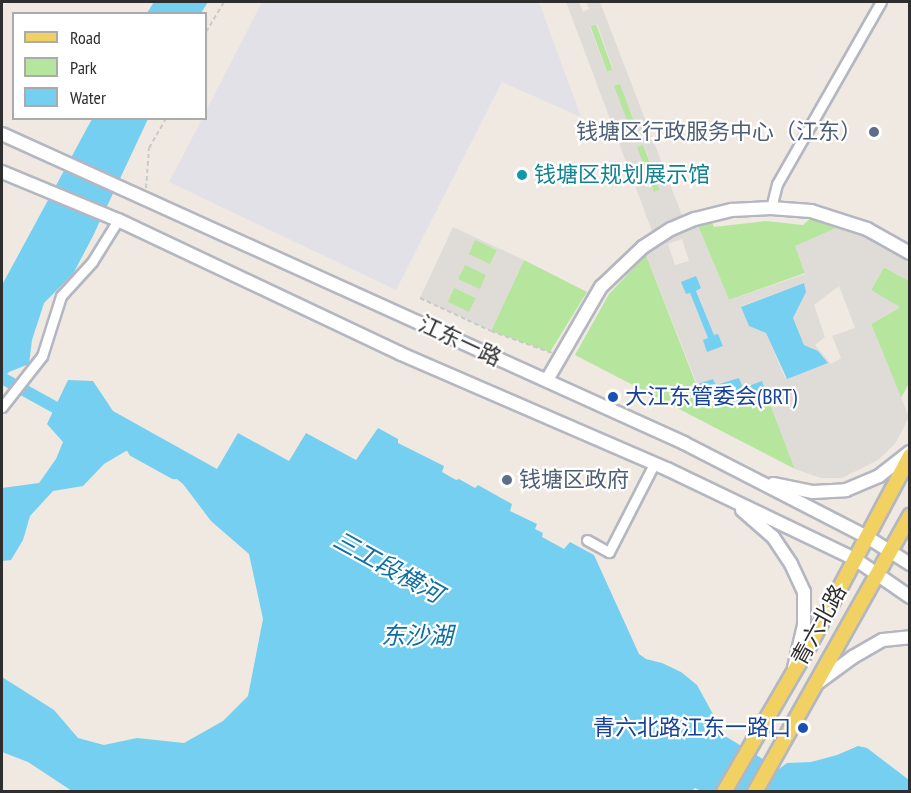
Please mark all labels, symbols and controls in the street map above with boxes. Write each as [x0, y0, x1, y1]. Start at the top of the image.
legend [12, 12, 207, 120]
text: Road [70, 26, 101, 49]
text: Park [70, 56, 97, 79]
text: Water [70, 86, 106, 109]
place label: 钱塘区行政服务中心（江东） [576, 119, 862, 145]
marker: 钱塘区行政服务中心（江东） [867, 125, 881, 139]
place label: 钱塘区规划展示馆 [534, 162, 710, 188]
marker: 钱塘区规划展示馆 [515, 168, 529, 182]
street label: 江东一路 [415, 310, 505, 372]
place label: 大江东管委会(BRT) [625, 384, 797, 410]
marker: 大江东管委会(BRT) [606, 390, 620, 404]
place label: 钱塘区政府 [519, 467, 629, 493]
marker: 钱塘区政府 [500, 473, 514, 487]
water label: 三工段横河 [329, 525, 447, 609]
street label: 青六北路 [786, 580, 852, 670]
water label: 东沙湖 [381, 622, 453, 650]
place label: 青六北路江东一路口 [593, 715, 791, 741]
marker: 青六北路江东一路口 [796, 721, 810, 735]

